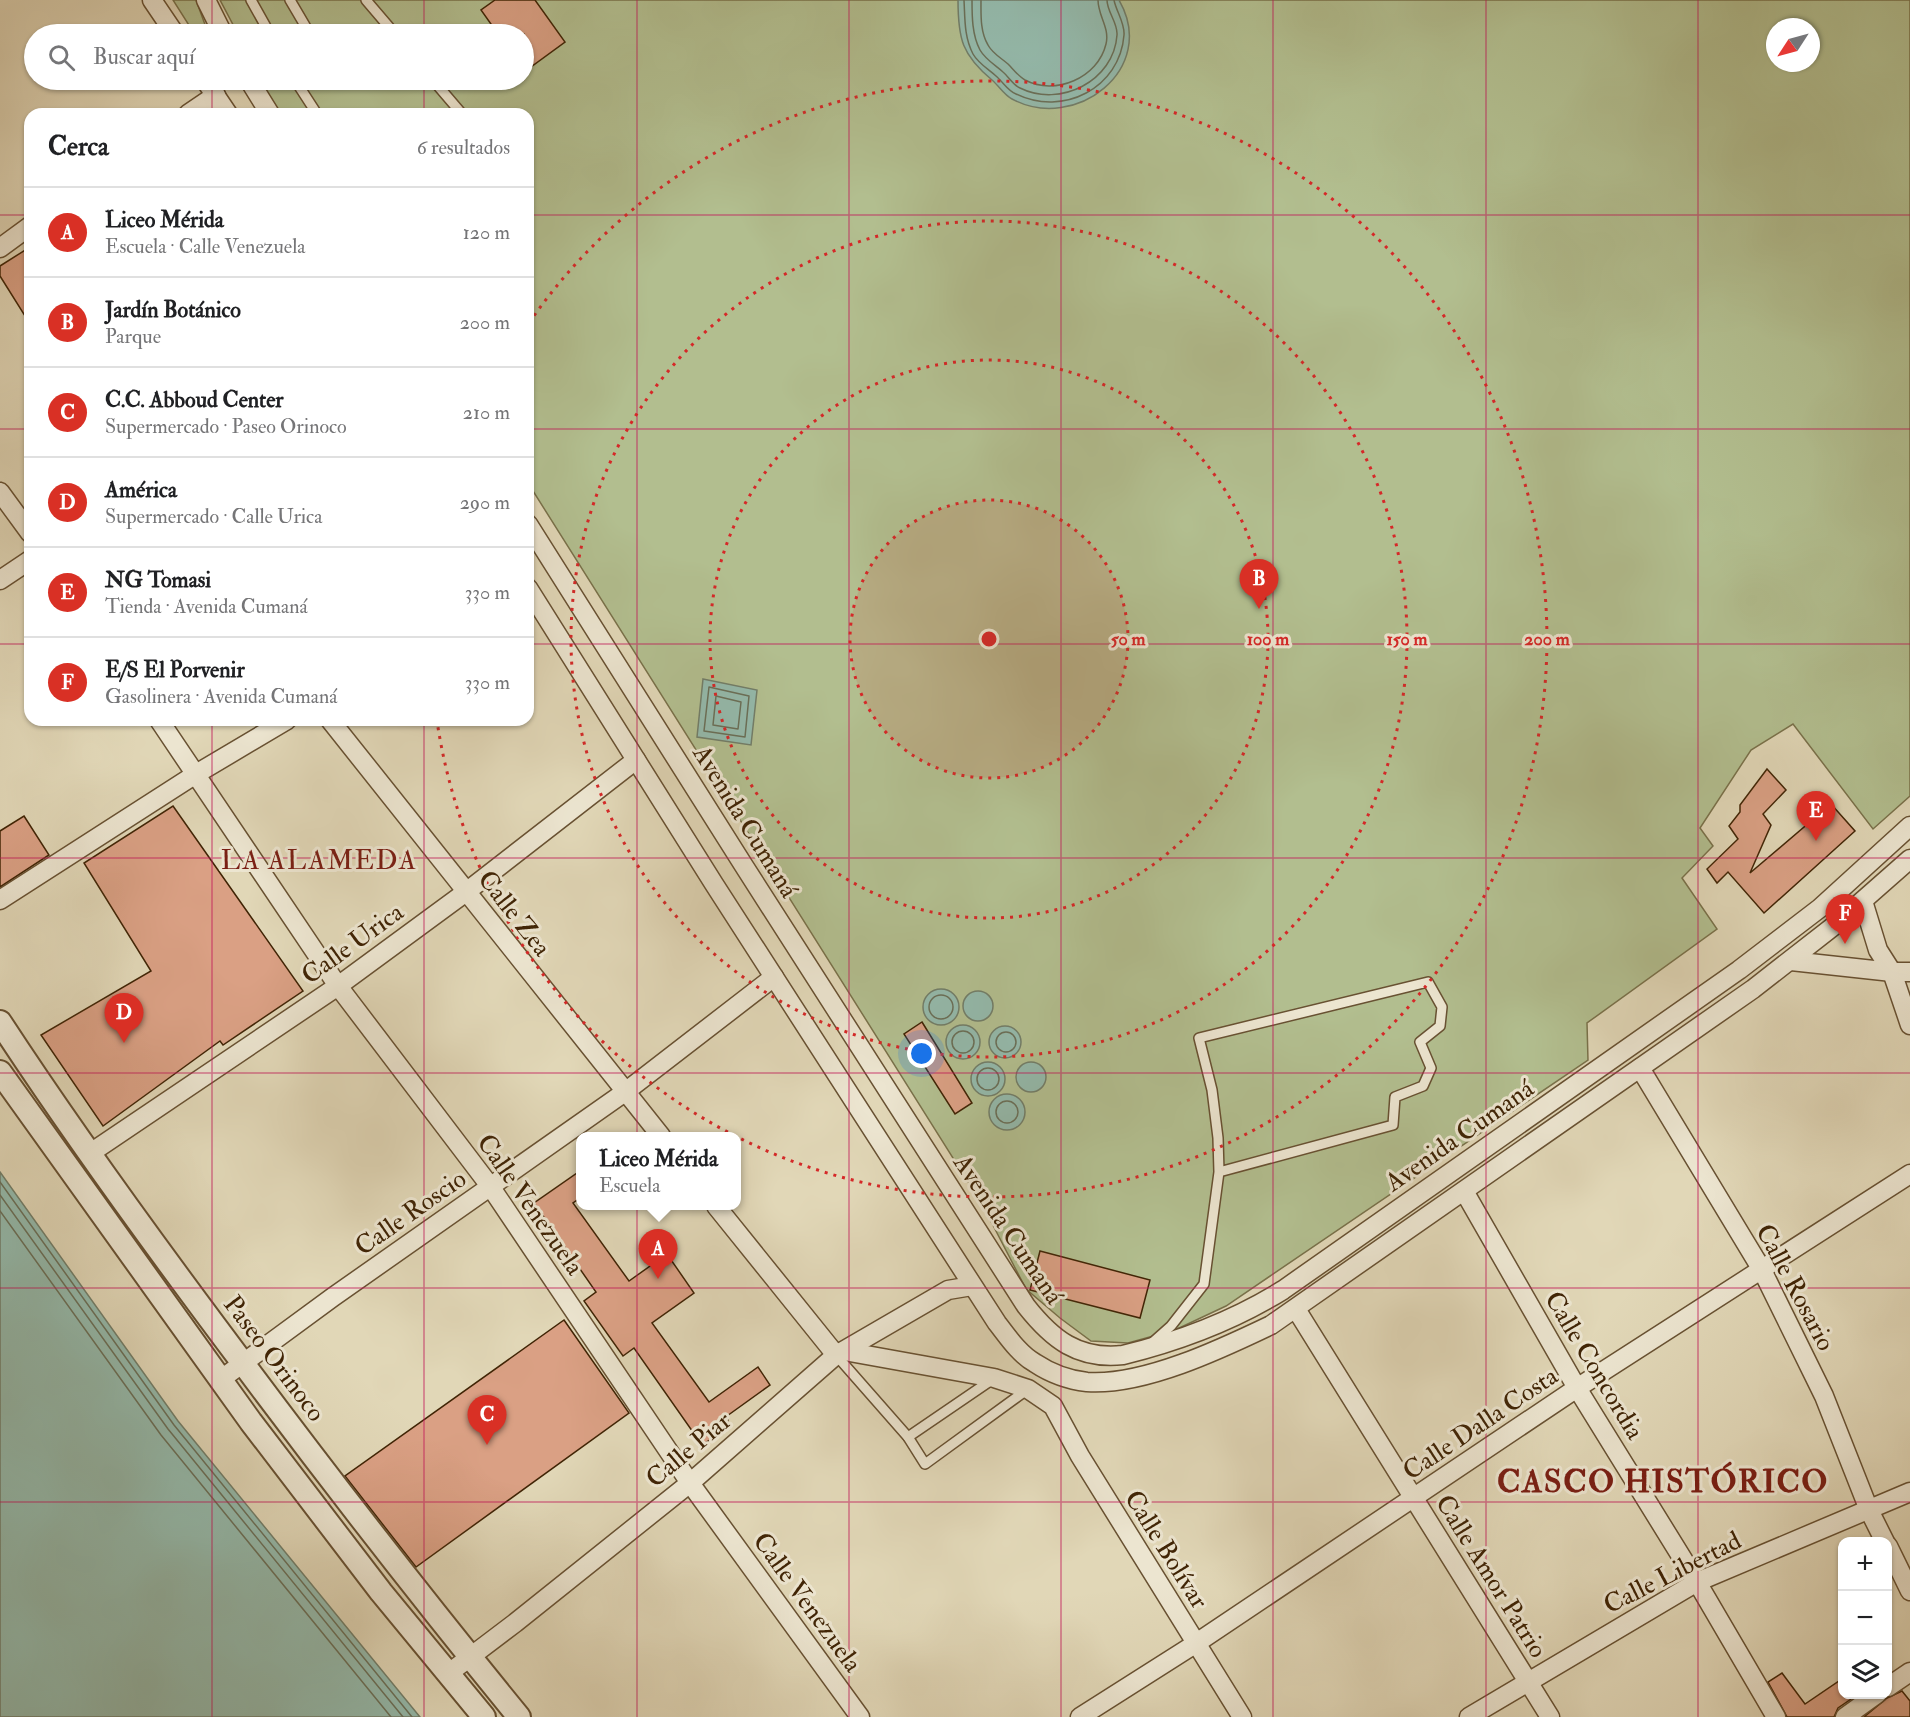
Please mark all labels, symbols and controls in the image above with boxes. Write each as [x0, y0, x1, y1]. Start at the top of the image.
north arrow [1766, 18, 1820, 72]
search box [24, 24, 534, 90]
icon: search [45, 41, 78, 74]
text: Buscar aquí [93, 43, 195, 71]
text: Cerca [48, 131, 109, 163]
text: 6 resultados [417, 135, 510, 160]
text: Liceo Mérida [105, 206, 224, 234]
text: A [61, 220, 74, 245]
text: 120 m [463, 220, 510, 245]
text: Escuela · Calle Venezuela [105, 234, 306, 259]
text: Jardín Botánico [105, 296, 241, 324]
text: B [61, 310, 74, 335]
text: 200 m [460, 310, 510, 335]
text: Parque [105, 324, 161, 349]
text: C.C. Abboud Center [105, 386, 284, 414]
text: C [60, 400, 75, 425]
text: 210 m [463, 400, 510, 425]
text: Supermercado · Paseo Orinoco [105, 414, 347, 439]
text: América [105, 476, 177, 504]
text: D [59, 490, 76, 515]
text: 290 m [460, 490, 510, 515]
text: Supermercado · Calle Urica [105, 504, 322, 529]
pin: B [1240, 560, 1278, 609]
text: NG Tomasi [105, 566, 211, 594]
text: E [60, 580, 75, 605]
text: 330 m [465, 580, 510, 605]
text: Tienda · Avenida Cumaná [105, 594, 308, 619]
text: 50 m [1111, 628, 1146, 651]
text: 100 m [1247, 628, 1290, 651]
text: 150 m [1386, 628, 1429, 651]
text: 200 m [1524, 628, 1571, 651]
centre of rings [979, 629, 999, 649]
text: E/S El Porvenir [105, 656, 245, 684]
text: F [61, 670, 74, 695]
text: 330 m [465, 670, 510, 695]
text: Gasolinera · Avenida Cumaná [105, 684, 338, 709]
street label: Avenida Cumaná [685, 738, 805, 904]
pin: E [1796, 792, 1836, 841]
district label: LA ALAMEDA [221, 844, 417, 877]
street label: Calle Zea [471, 864, 558, 963]
pin: F [1826, 894, 1864, 944]
street label: Calle Urica [295, 896, 410, 991]
pin: D [104, 994, 144, 1043]
your location [907, 1039, 936, 1068]
street label: Avenida Cumaná [1378, 1073, 1540, 1199]
street label: Calle Venezuela [470, 1128, 591, 1282]
popup [576, 1132, 741, 1210]
text: Liceo Mérida [599, 1145, 718, 1173]
street label: Avenida Cumaná [946, 1148, 1070, 1311]
street label: Calle Roscio [349, 1163, 472, 1263]
text: Escuela [599, 1173, 660, 1198]
street label: Calle Rosario [1748, 1219, 1842, 1356]
pin: A [638, 1230, 678, 1279]
street label: Calle Concordia [1537, 1286, 1651, 1446]
street label: Paseo Orinoco [216, 1289, 332, 1428]
street label: Calle Dalla Costa [1397, 1360, 1564, 1487]
pin: C [468, 1396, 506, 1445]
street label: Calle Piar [639, 1405, 738, 1495]
district label: CASCO HISTÓRICO [1497, 1461, 1829, 1502]
street label: Calle Bolívar [1117, 1484, 1215, 1615]
street label: Calle Amor Patrio [1428, 1489, 1554, 1664]
street label: Calle Libertad [1598, 1524, 1747, 1621]
street label: Calle Venezuela [746, 1527, 869, 1679]
map controls [1838, 1537, 1892, 1699]
button: + [1838, 1537, 1892, 1591]
button: − [1838, 1591, 1892, 1645]
button: layers [1838, 1645, 1892, 1699]

